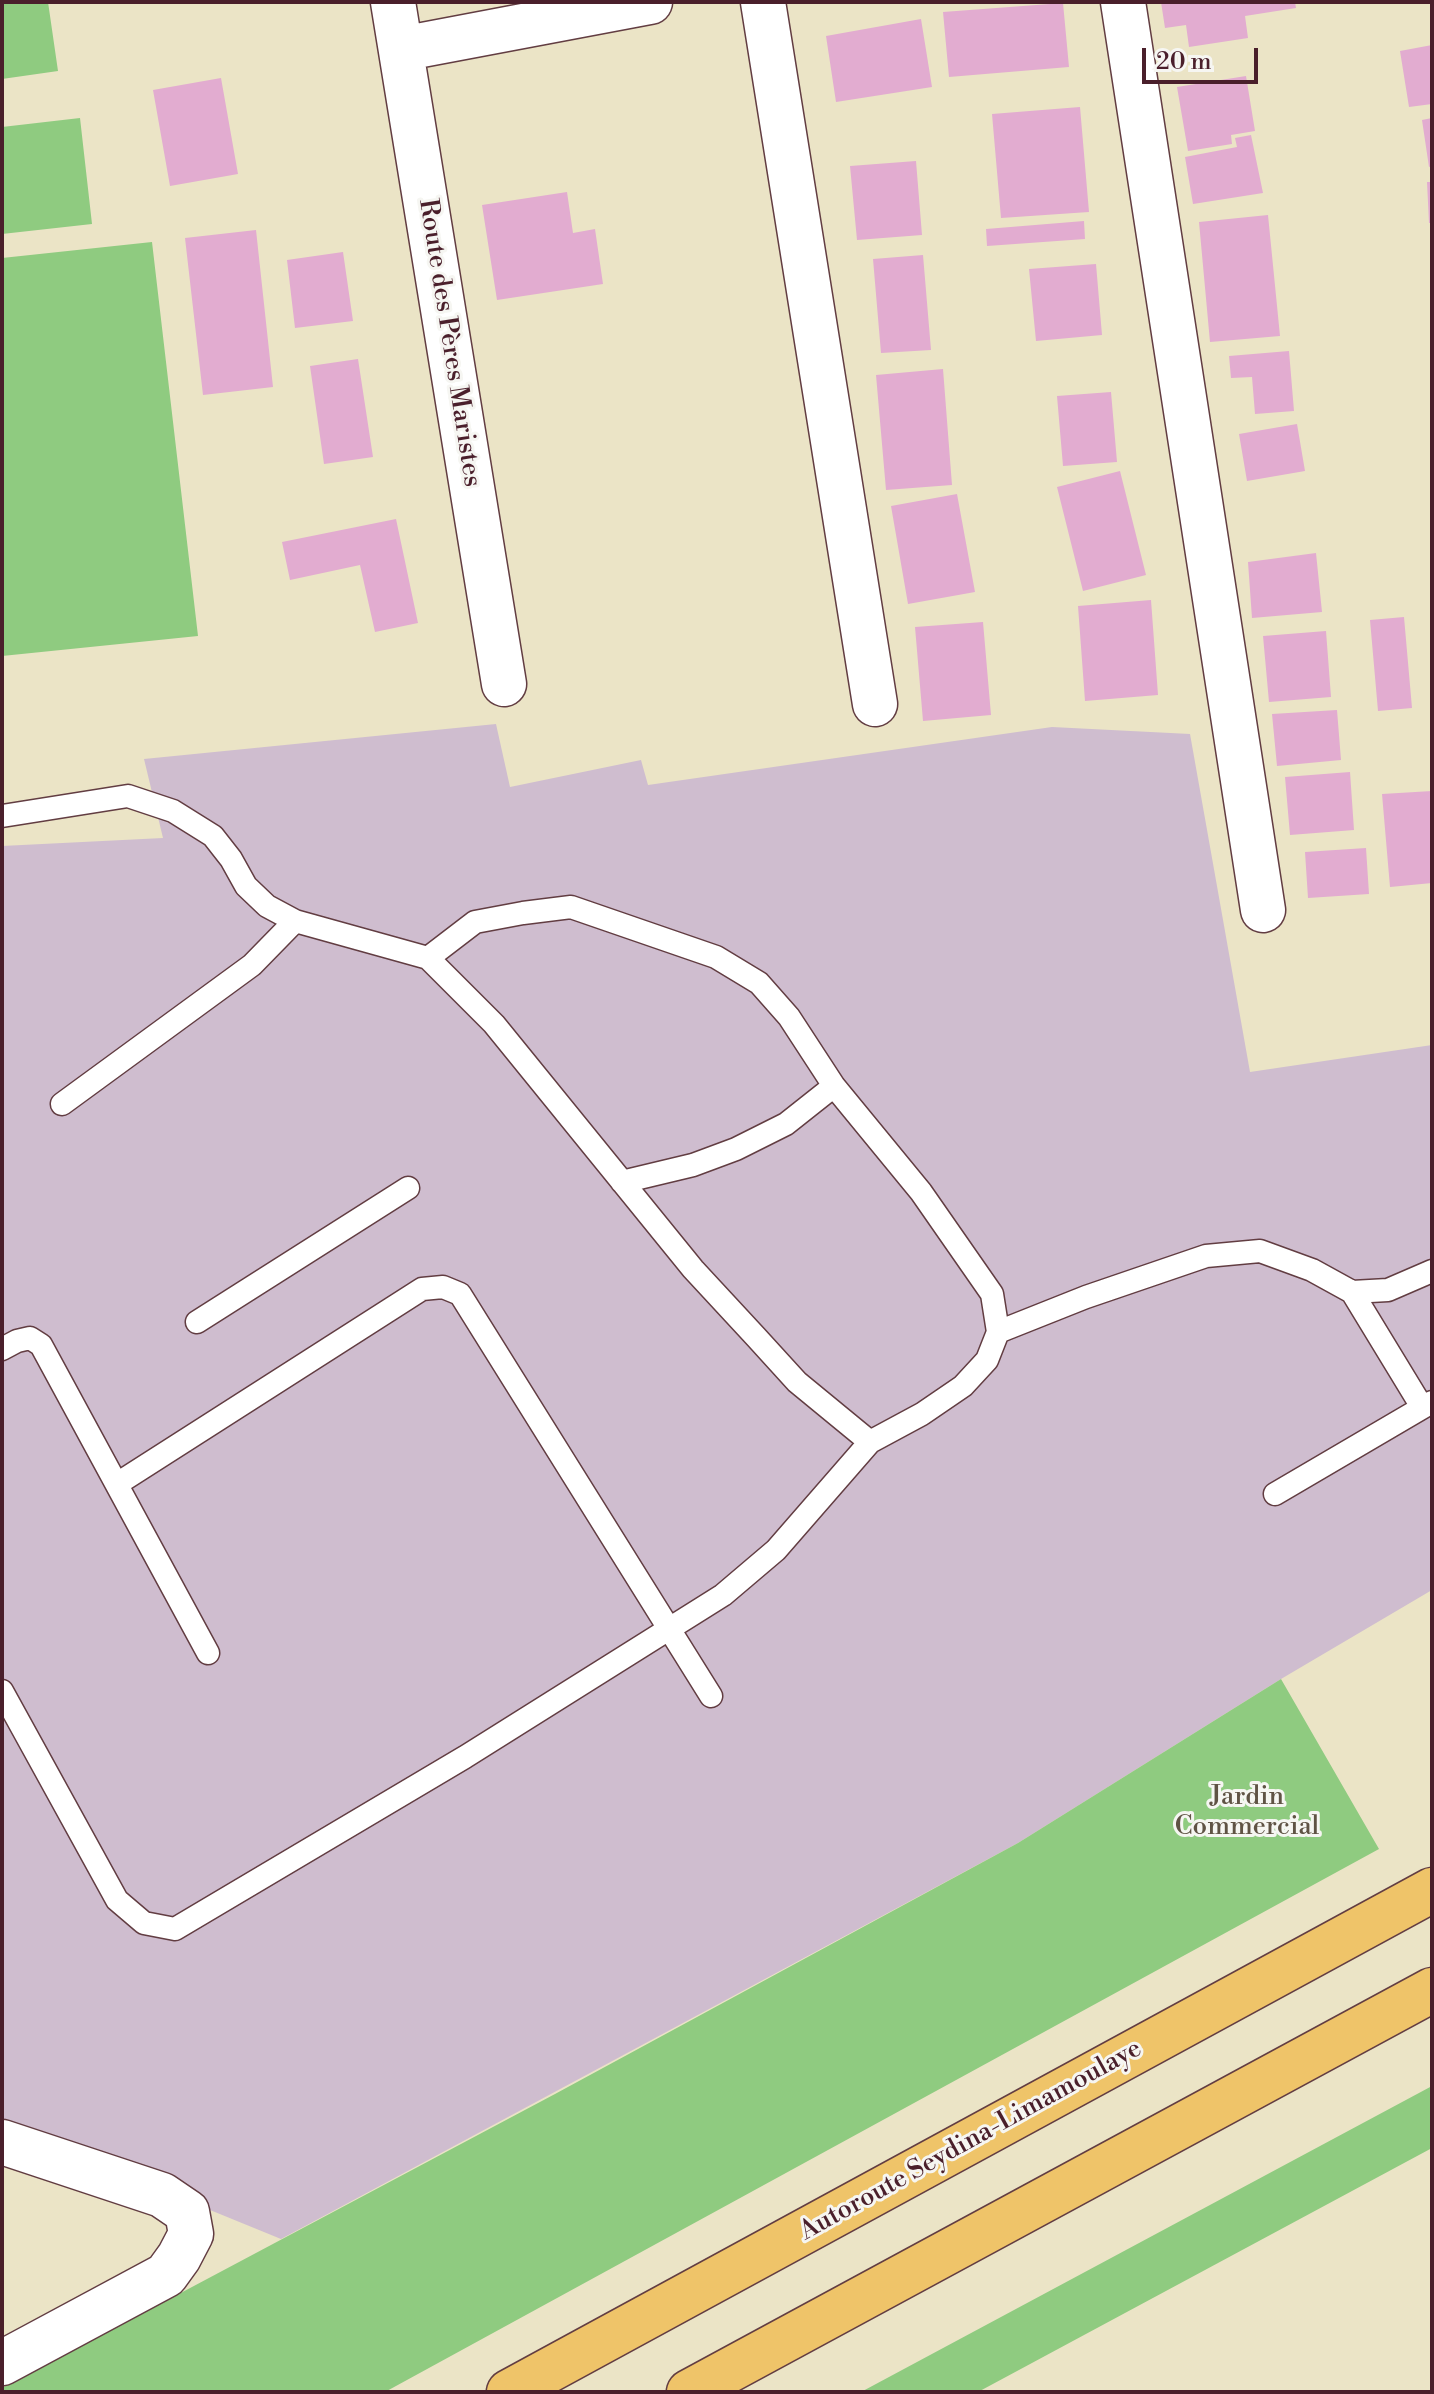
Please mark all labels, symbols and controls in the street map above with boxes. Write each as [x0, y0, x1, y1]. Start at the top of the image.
scale bar [1146, 32, 1262, 82]
text: 20 m [1156, 47, 1212, 77]
street label: Route des Pères Maristes [411, 197, 487, 489]
park label: Jardin Commercial [1175, 1782, 1319, 1844]
street label: Autoroute Seydina-Limamoulaye [795, 2034, 1147, 2248]

